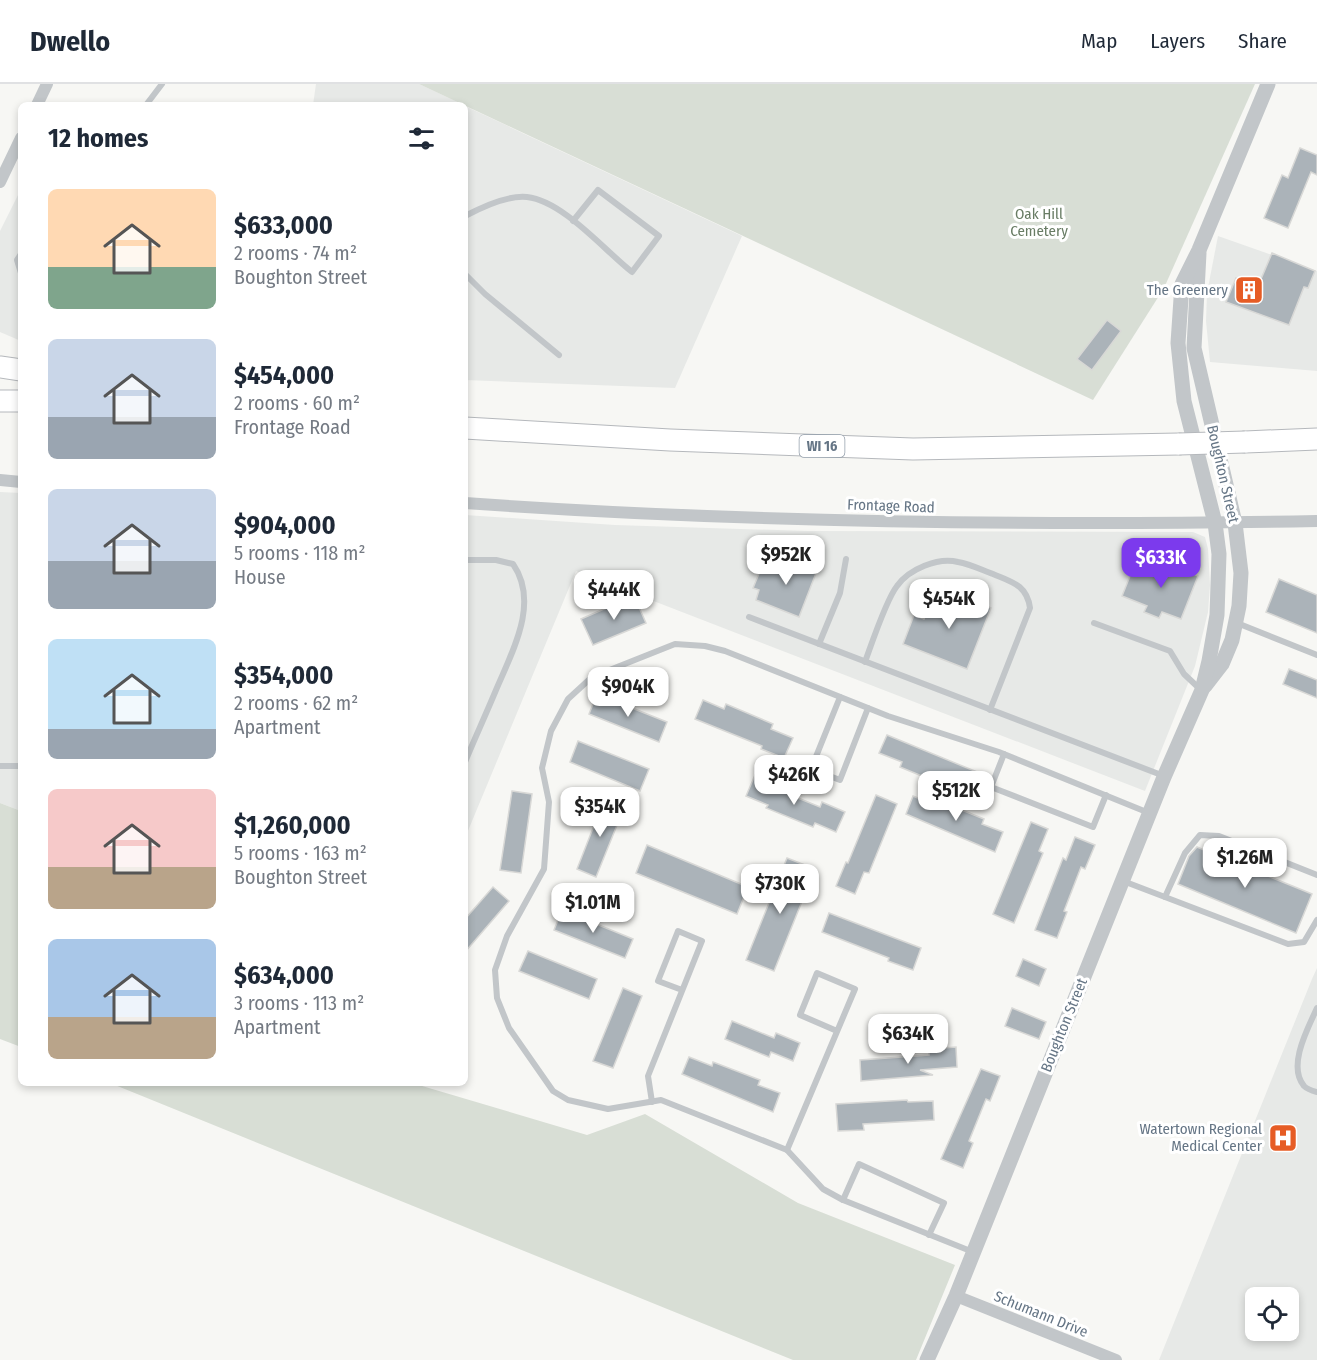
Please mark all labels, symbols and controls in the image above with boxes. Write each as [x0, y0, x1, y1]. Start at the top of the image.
text: Dwello [30, 25, 110, 58]
text: Map [1081, 28, 1117, 54]
text: Layers [1150, 28, 1205, 54]
text: Share [1238, 28, 1287, 54]
icon: filters [405, 122, 438, 155]
text: 12 homes [48, 123, 148, 154]
park label: Oak Hill Cemetery [1010, 205, 1068, 240]
text: $633,000 [234, 210, 333, 241]
icon: home [96, 213, 168, 285]
text: 2 rooms · 74 m² [234, 241, 357, 265]
text: Boughton Street [234, 265, 367, 289]
building icon: The Greenery [1233, 274, 1265, 306]
place label: The Greenery [1147, 281, 1228, 299]
text: $454,000 [234, 360, 334, 391]
icon: home [96, 363, 168, 435]
text: 2 rooms · 60 m² [234, 391, 360, 415]
text: Frontage Road [234, 415, 351, 439]
street label: Boughton Street [1203, 423, 1243, 525]
road number: WI 16 [800, 435, 844, 457]
street label: Frontage Road [847, 495, 935, 517]
text: $904,000 [234, 510, 336, 541]
icon: home [96, 513, 168, 585]
pin: $952K [744, 535, 828, 586]
pin: $633K [1119, 538, 1203, 589]
text: 5 rooms · 118 m² [234, 541, 365, 565]
text: $952K [761, 542, 811, 566]
text: $633K [1136, 545, 1186, 569]
text: House [234, 565, 286, 589]
pin: $444K [572, 570, 656, 621]
text: $444K [588, 577, 640, 601]
pin: $454K [907, 579, 991, 630]
text: $454K [923, 586, 975, 610]
text: $354,000 [234, 660, 333, 691]
icon: home [96, 663, 168, 735]
pin: $904K [586, 667, 670, 718]
text: $904K [602, 674, 654, 698]
text: 2 rooms · 62 m² [234, 691, 358, 715]
text: Apartment [234, 715, 321, 739]
pin: $426K [752, 755, 836, 806]
text: $426K [768, 762, 820, 786]
pin: $512K [914, 771, 998, 822]
text: $512K [932, 778, 980, 802]
pin: $354K [558, 787, 642, 838]
text: $354K [574, 794, 626, 818]
text: $1,260,000 [234, 810, 351, 841]
icon: home [96, 813, 168, 885]
pin: $1.26M [1196, 838, 1294, 889]
text: 5 rooms · 163 m² [234, 841, 367, 865]
text: $1.26M [1217, 845, 1273, 869]
pin: $730K [738, 864, 822, 915]
text: Boughton Street [234, 865, 367, 889]
text: $730K [755, 871, 805, 895]
pin: $1.01M [544, 883, 642, 934]
text: $1.01M [565, 890, 621, 914]
text: $634,000 [234, 960, 334, 991]
icon: home [96, 963, 168, 1035]
street label: Boughton Street [1037, 975, 1091, 1075]
text: 3 rooms · 113 m² [234, 991, 364, 1015]
pin: $634K [866, 1014, 950, 1065]
text: Apartment [234, 1015, 321, 1039]
text: $634K [882, 1021, 934, 1045]
place label: Watertown Regional Medical Center [1140, 1120, 1263, 1155]
hospital icon: Watertown Regional Medical Center [1267, 1122, 1299, 1154]
street label: Schumann Drive [991, 1287, 1091, 1341]
map controls [1245, 1287, 1299, 1341]
button: locate [1245, 1287, 1299, 1341]

